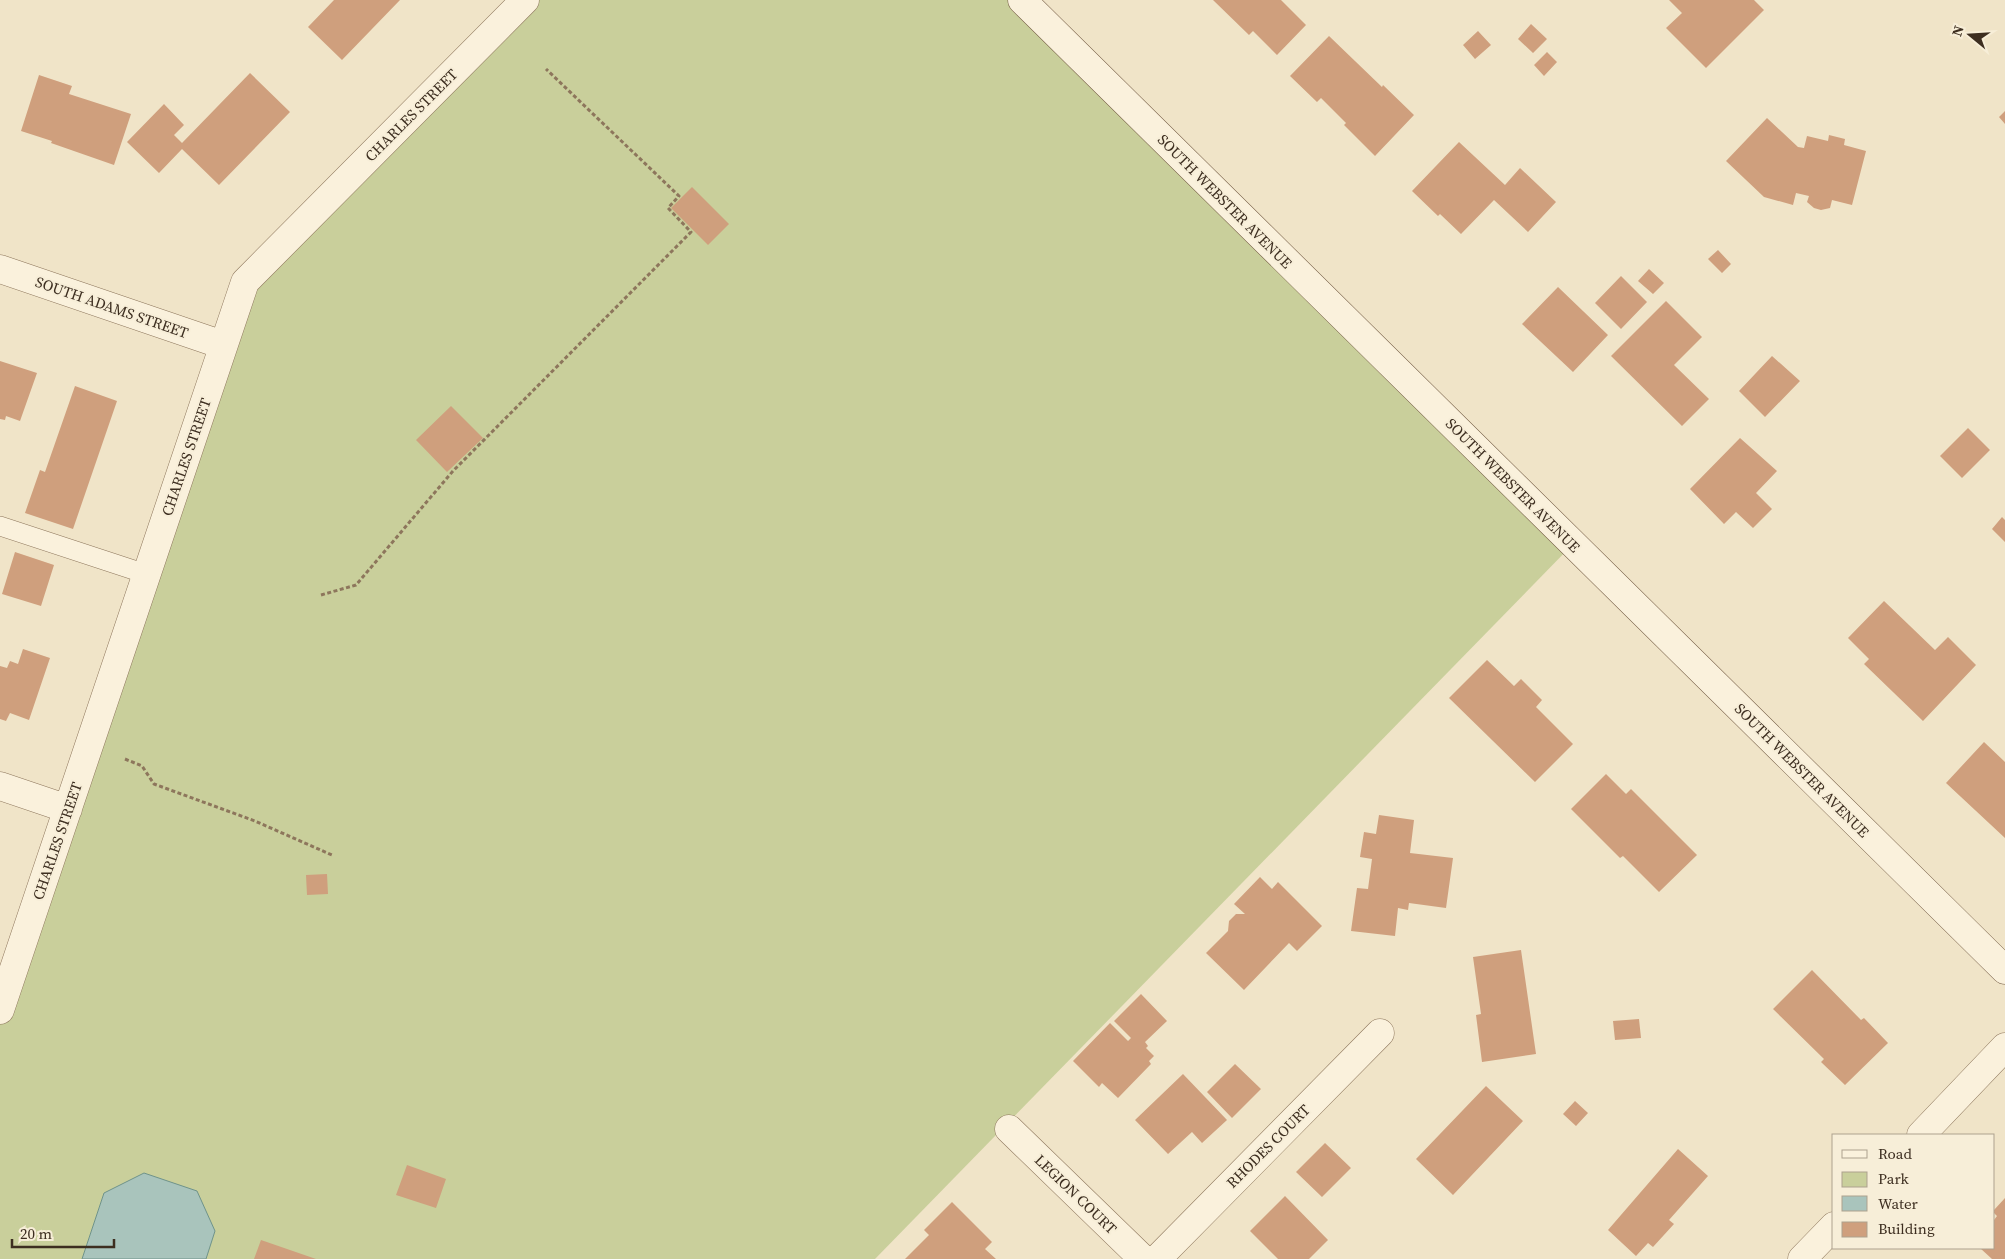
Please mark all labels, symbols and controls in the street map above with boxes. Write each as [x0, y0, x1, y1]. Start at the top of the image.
north arrow [1945, 10, 1995, 60]
text: N [1947, 23, 1969, 39]
street label: CHARLES STREET [360, 64, 462, 166]
street label: SOUTH WEBSTER AVENUE [1153, 129, 1297, 273]
street label: SOUTH ADAMS STREET [33, 271, 191, 343]
street label: CHARLES STREET [156, 395, 216, 519]
street label: SOUTH WEBSTER AVENUE [1441, 413, 1585, 557]
street label: SOUTH WEBSTER AVENUE [1730, 698, 1874, 842]
street label: CHARLES STREET [27, 779, 87, 903]
street label: RHODES COURT [1221, 1099, 1315, 1193]
legend [1832, 1134, 1995, 1249]
text: Road [1878, 1143, 1912, 1164]
street label: LEGION COURT [1030, 1149, 1122, 1239]
text: Park [1878, 1168, 1910, 1189]
text: Water [1878, 1193, 1919, 1214]
scale bar [12, 1216, 115, 1248]
text: Building [1878, 1218, 1935, 1239]
text: 20 m [20, 1223, 52, 1244]

